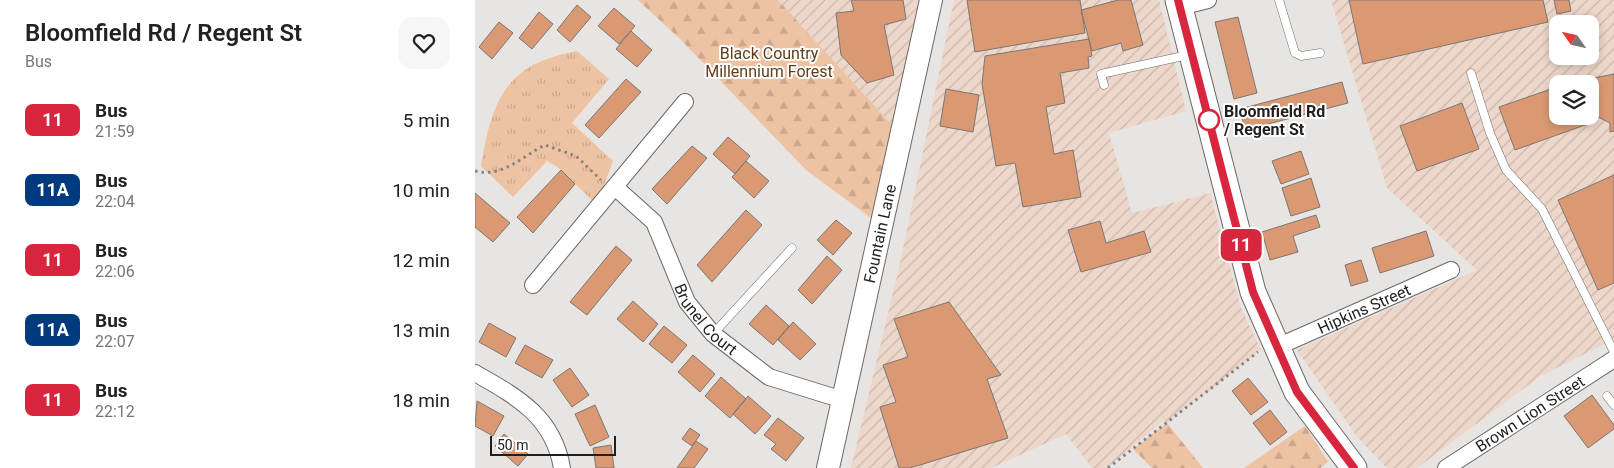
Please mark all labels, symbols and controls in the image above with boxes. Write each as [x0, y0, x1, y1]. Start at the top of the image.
north arrow [1549, 15, 1599, 65]
map controls [1549, 15, 1599, 125]
button: heart [398, 17, 450, 69]
text: Bloomfield Rd / Regent St [25, 19, 302, 47]
park label: Black Country Millennium Forest [705, 44, 833, 81]
text: Bus [25, 52, 52, 71]
button: layers [1549, 75, 1599, 125]
text: Bus [95, 99, 128, 122]
place label: Bloomfield Rd / Regent St [1223, 102, 1325, 139]
text: 11 [42, 109, 63, 130]
text: 5 min [403, 109, 450, 132]
marker: Bloomfield Rd / Regent St [1198, 109, 1220, 131]
text: 21:59 [95, 122, 135, 141]
text: Bus [95, 169, 128, 192]
text: 11A [36, 179, 69, 200]
text: 10 min [392, 179, 450, 202]
street label: Fountain Lane [859, 182, 900, 285]
text: 22:04 [95, 192, 135, 211]
line badge: 11 [1219, 229, 1263, 261]
text: 11 [1231, 234, 1251, 255]
text: Bus [95, 239, 128, 262]
text: 11 [42, 249, 63, 270]
text: 12 min [392, 249, 450, 272]
text: 22:06 [95, 262, 135, 281]
street label: Brunel Court [671, 280, 741, 359]
street label: Hipkins Street [1314, 280, 1413, 337]
text: Bus [95, 309, 128, 332]
text: 11A [36, 319, 69, 340]
text: 13 min [392, 319, 450, 342]
text: 22:07 [95, 332, 135, 351]
street label: Brown Lion Street [1472, 371, 1588, 456]
text: Bus [95, 379, 128, 402]
text: 11 [42, 389, 63, 410]
text: 18 min [392, 389, 450, 412]
text: 22:12 [95, 402, 135, 421]
scale bar [490, 433, 616, 456]
text: 50 m [497, 437, 529, 453]

